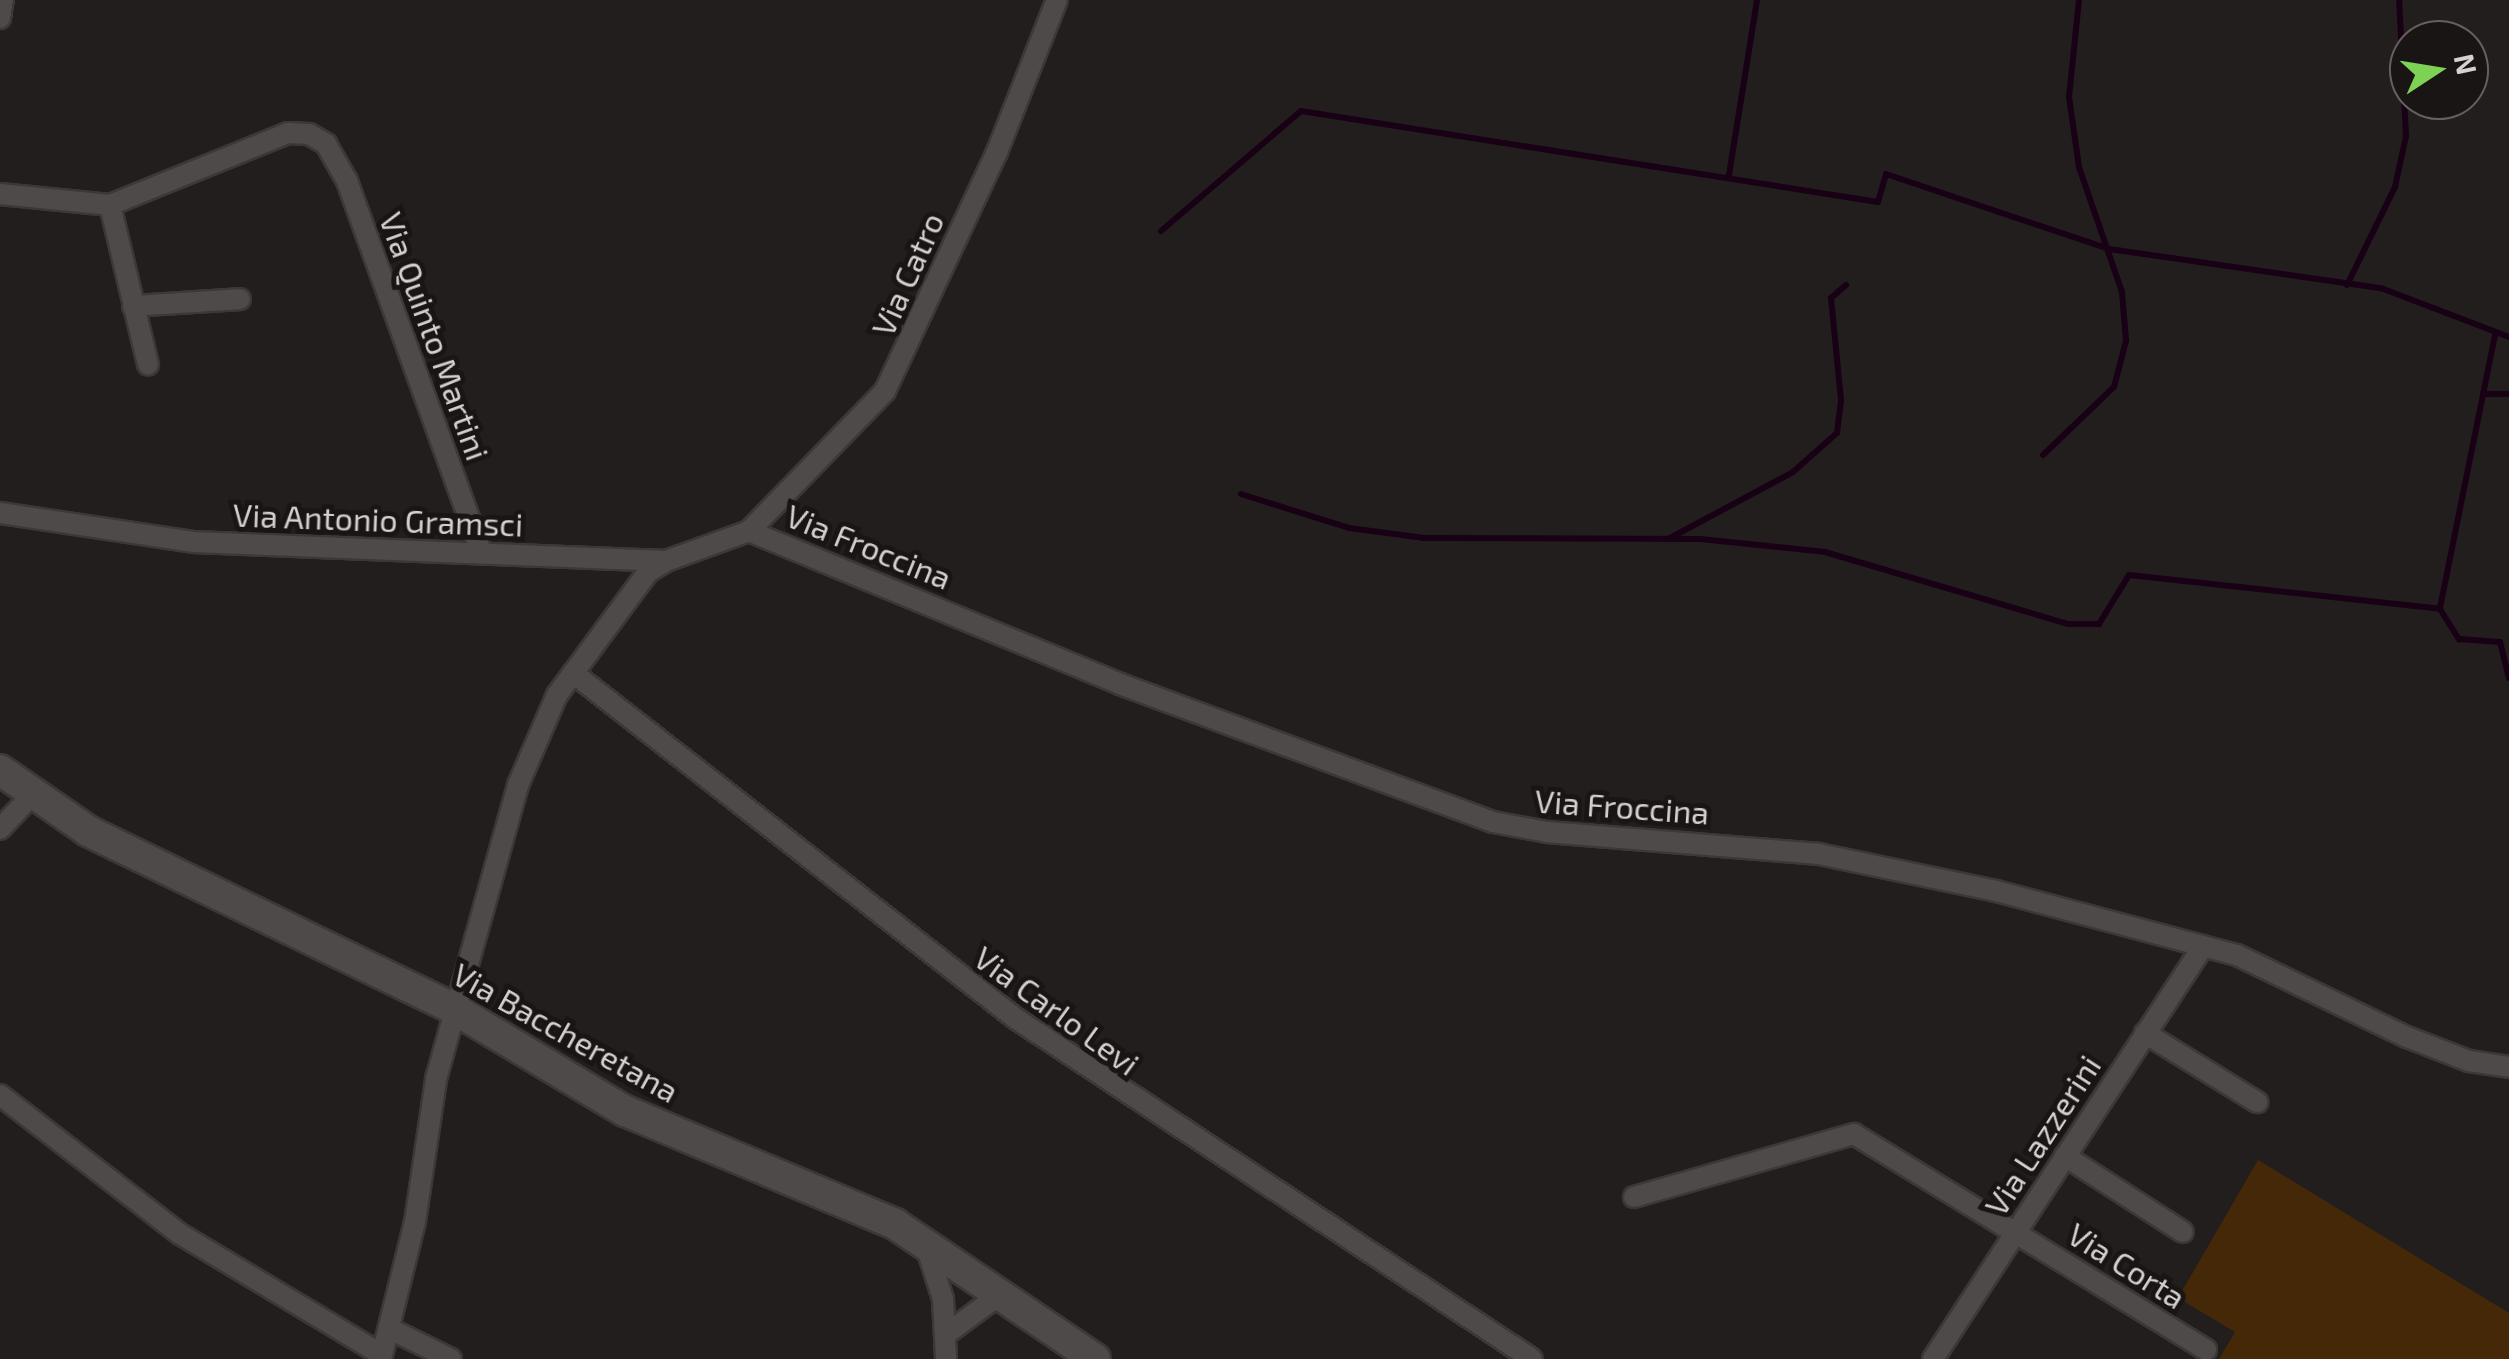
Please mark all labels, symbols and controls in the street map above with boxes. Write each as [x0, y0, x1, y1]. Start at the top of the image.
north arrow [2389, 20, 2489, 120]
text: N [2448, 51, 2485, 78]
street label: Via Catro [863, 206, 951, 342]
street label: Via Quinto Martini [372, 207, 498, 465]
street label: Via Antonio Gramsci [232, 495, 524, 543]
street label: Via Froccina [781, 496, 957, 596]
street label: Via Froccina [1534, 781, 1710, 831]
street label: Via Carlo Levi [967, 937, 1147, 1083]
street label: Via Baccheretana [447, 954, 685, 1110]
street label: Via Lazzerini [1976, 1048, 2108, 1222]
street label: Via Corta [2061, 1214, 2193, 1316]

